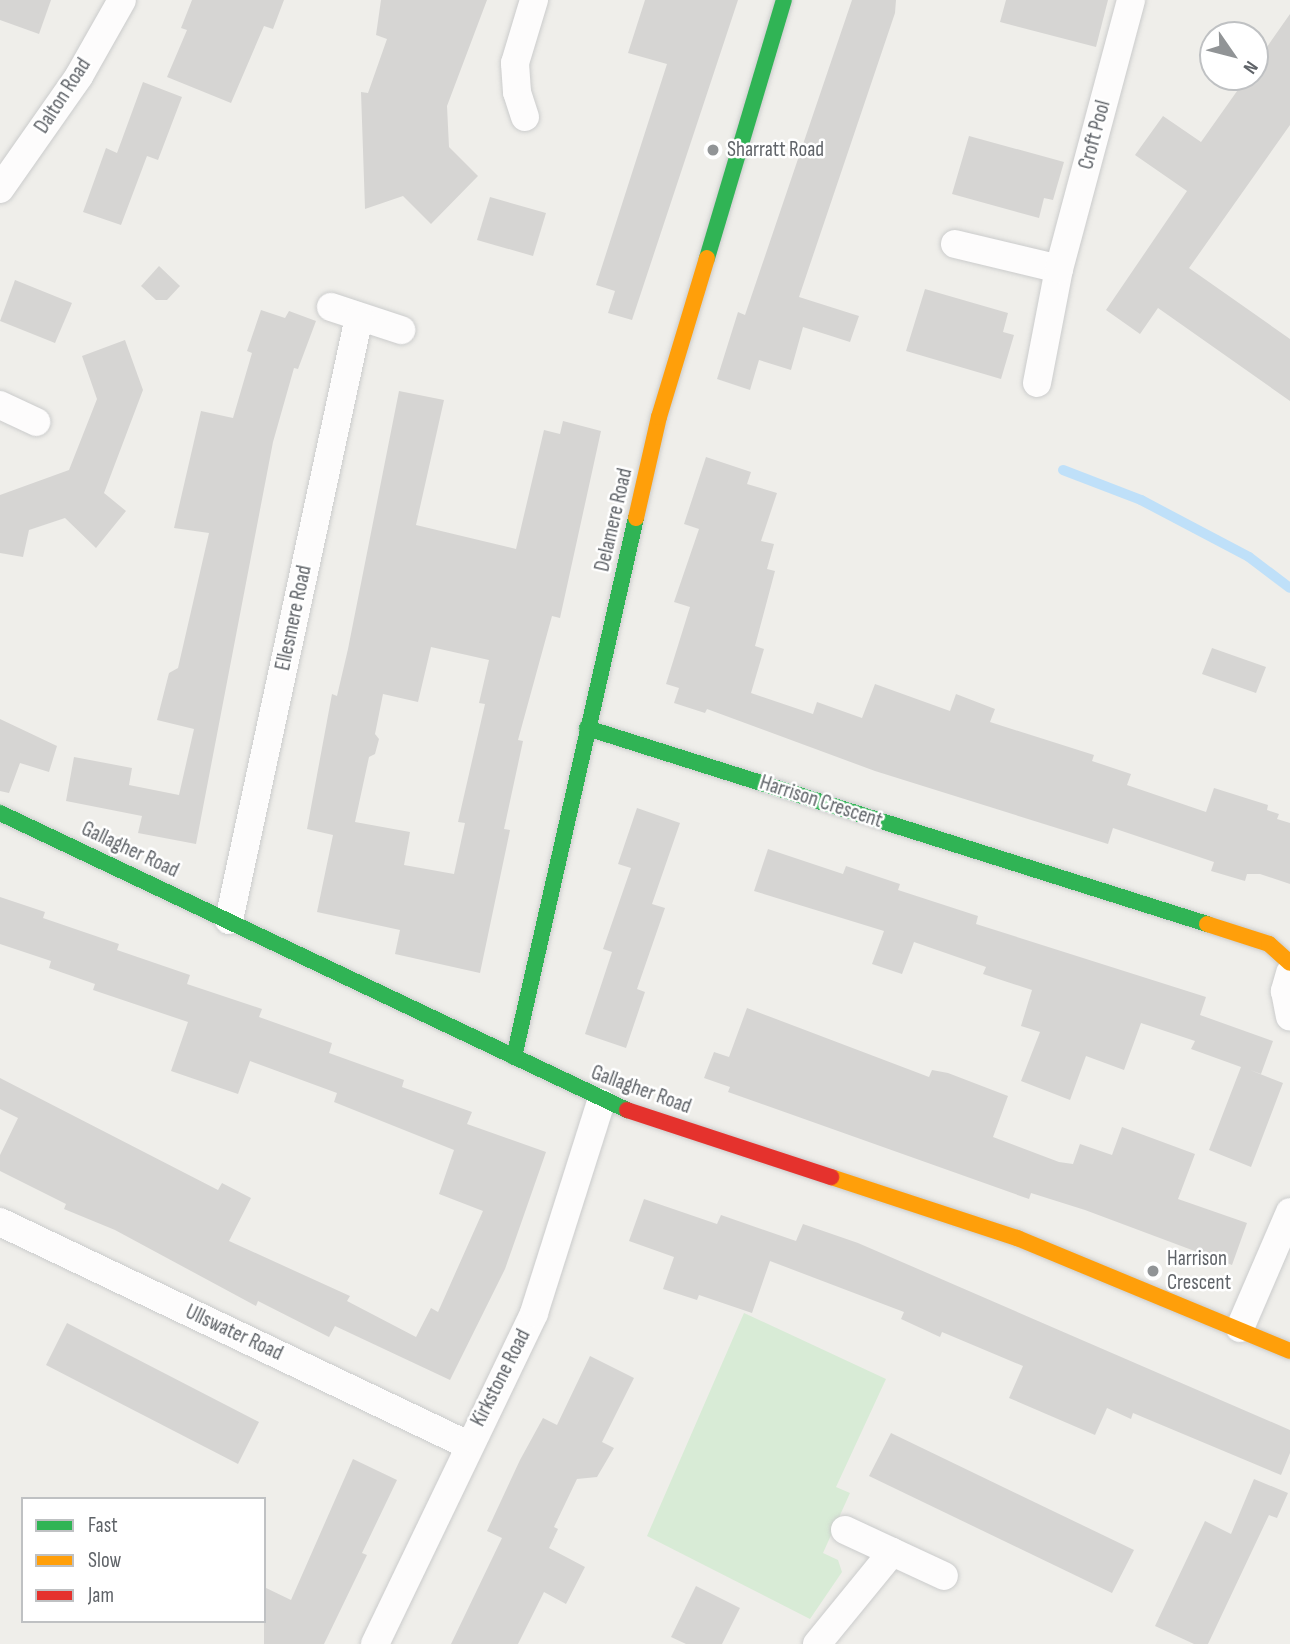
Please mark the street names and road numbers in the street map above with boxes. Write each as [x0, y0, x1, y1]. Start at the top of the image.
street label: Dalton Road [29, 54, 97, 138]
street label: Croft Pool [1074, 98, 1116, 172]
street label: Delamere Road [590, 466, 638, 574]
street label: Ellesmere Road [271, 563, 317, 673]
street label: Harrison Crescent [757, 770, 885, 834]
street label: Gallagher Road [77, 816, 183, 884]
street label: Gallagher Road [588, 1060, 694, 1120]
street label: Ullswater Road [181, 1300, 287, 1366]
street label: Kirkstone Road [466, 1325, 536, 1431]

